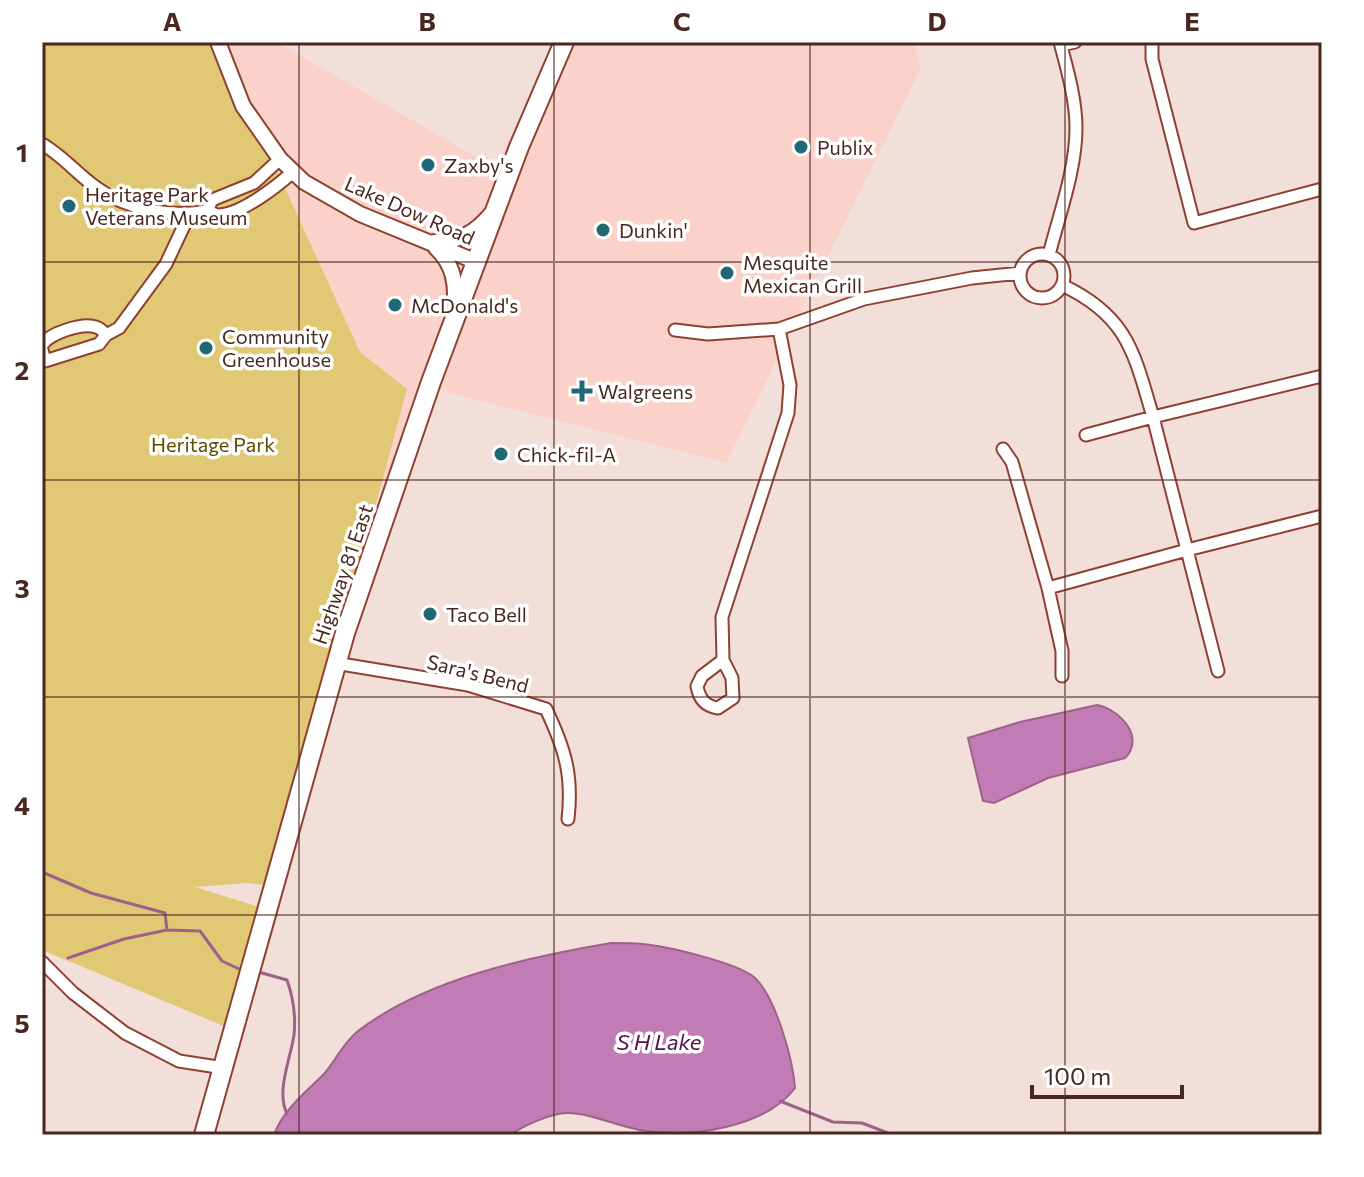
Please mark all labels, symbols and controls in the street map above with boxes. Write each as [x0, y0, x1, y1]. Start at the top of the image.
text: A [163, 5, 182, 36]
text: B [418, 5, 436, 36]
text: C [673, 5, 691, 36]
text: D [927, 5, 947, 36]
text: E [1184, 5, 1200, 36]
place label: Publix [817, 135, 874, 159]
text: 1 [16, 136, 28, 167]
marker: Publix [792, 138, 810, 156]
place label: Zaxby's [444, 153, 514, 177]
marker: Zaxby's [419, 156, 437, 174]
street label: Lake Dow Road [341, 171, 479, 249]
place label: Heritage Park Veterans Museum [85, 182, 248, 229]
marker: Heritage Park Veterans Museum [60, 197, 78, 215]
place label: Dunkin' [619, 218, 688, 242]
marker: Dunkin' [594, 221, 612, 239]
place label: Mesquite Mexican Grill [743, 250, 862, 297]
marker: Mesquite Mexican Grill [718, 264, 736, 282]
place label: McDonald's [411, 293, 518, 317]
marker: McDonald's [386, 296, 404, 314]
place label: Community Greenhouse [222, 324, 331, 371]
marker: Community Greenhouse [197, 339, 215, 357]
text: 2 [15, 354, 29, 385]
place label: Walgreens [598, 379, 693, 403]
marker: Walgreens [573, 382, 591, 400]
park label: Heritage Park [151, 432, 275, 456]
place label: Chick-fil-A [517, 442, 616, 466]
marker: Chick-fil-A [492, 445, 510, 463]
street label: Highway 81 East [307, 501, 377, 647]
text: 3 [14, 572, 30, 603]
place label: Taco Bell [446, 602, 527, 626]
marker: Taco Bell [421, 605, 439, 623]
street label: Sara's Bend [425, 649, 531, 697]
text: 4 [14, 789, 30, 820]
text: 5 [14, 1007, 30, 1038]
water label: S H Lake [617, 1028, 702, 1055]
scale bar [1032, 1049, 1182, 1099]
text: 100 m [1044, 1061, 1111, 1090]

